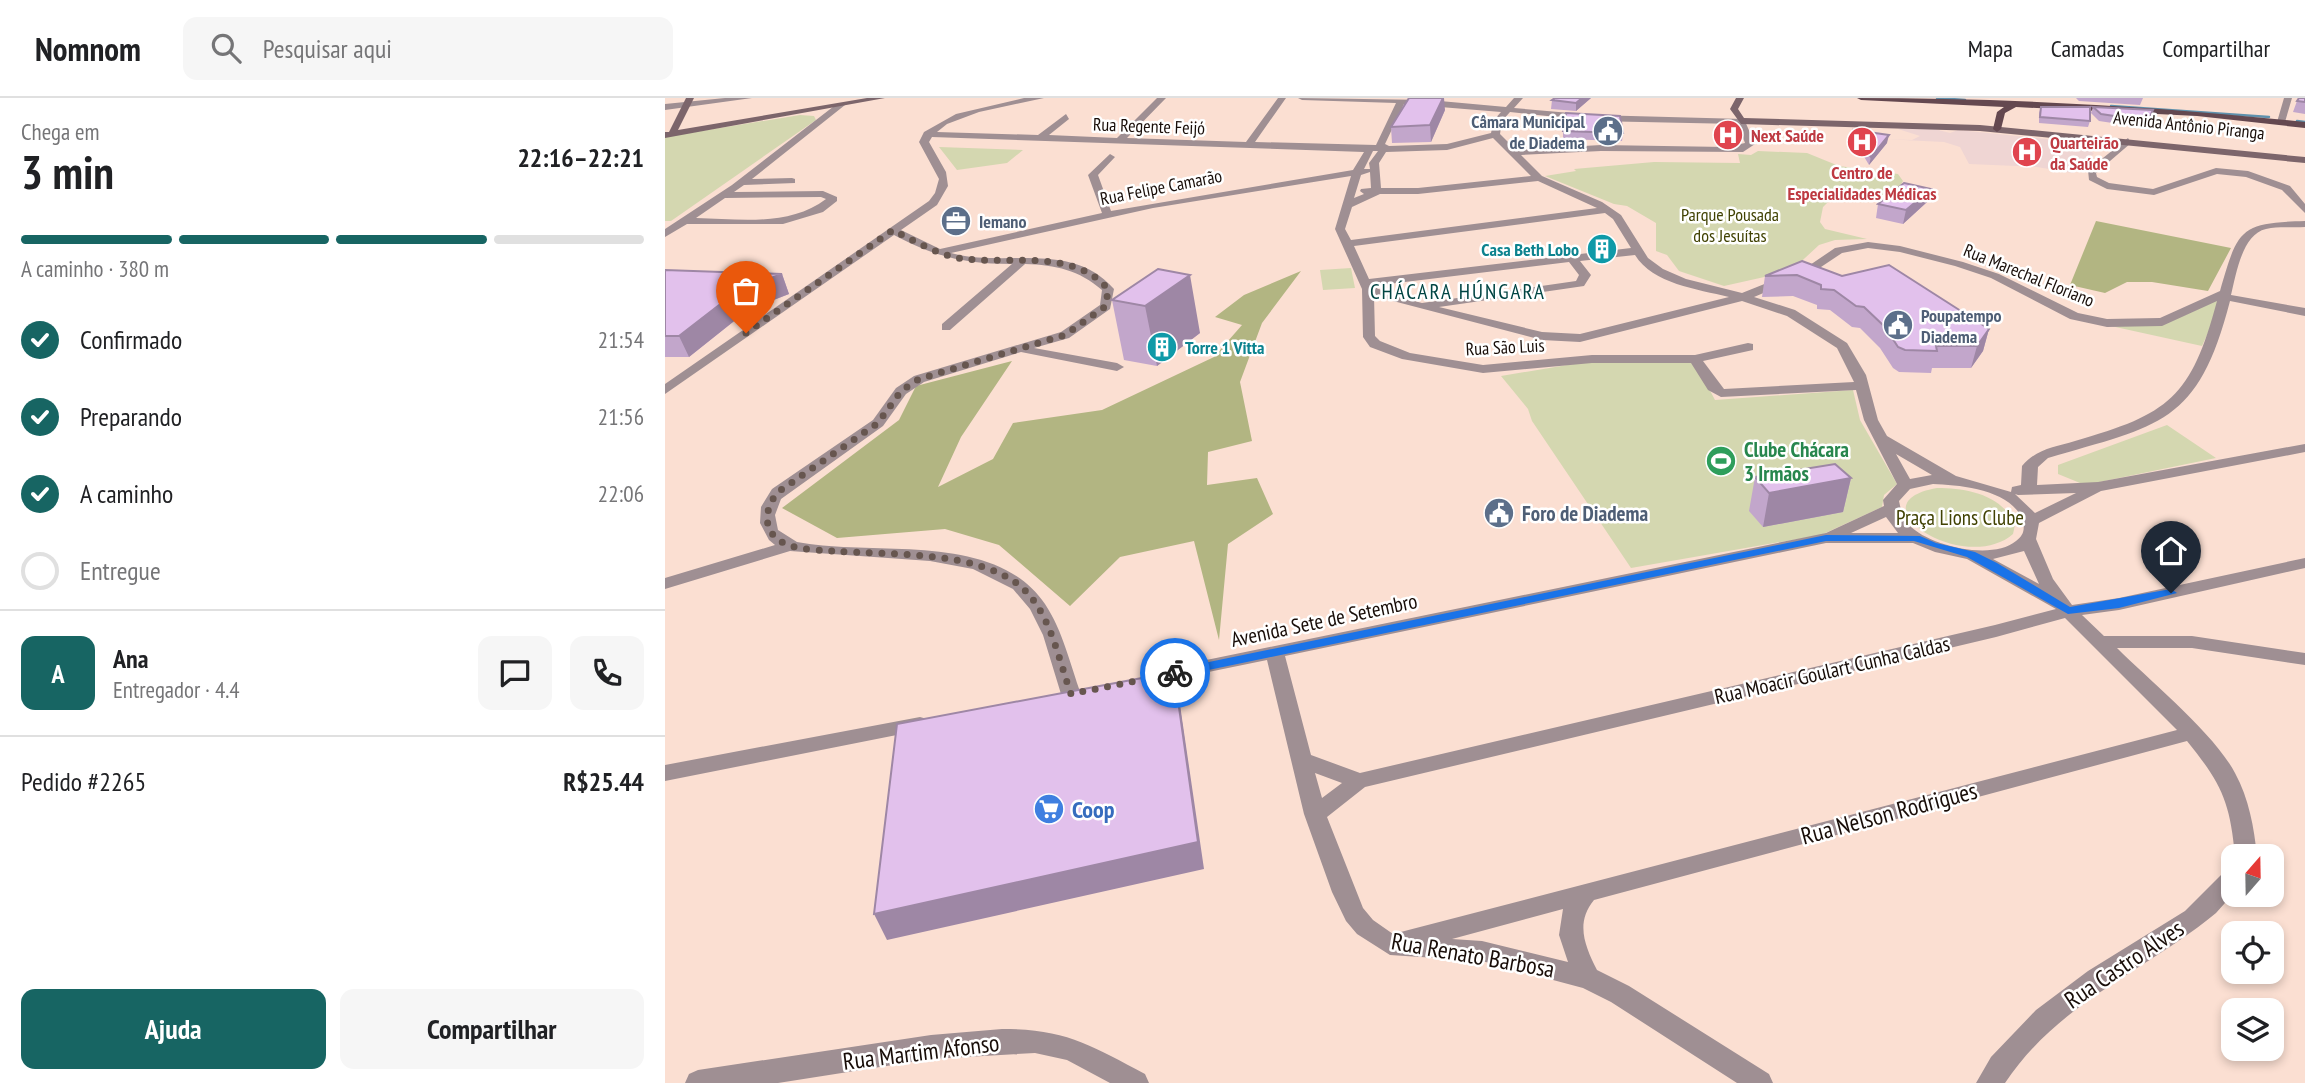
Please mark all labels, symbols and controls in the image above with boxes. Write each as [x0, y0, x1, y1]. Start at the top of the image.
search box [183, 17, 673, 80]
text: Nomnom [35, 27, 141, 70]
icon: search [207, 29, 245, 67]
text: Pesquisar aqui [263, 32, 392, 65]
text: Mapa [1968, 33, 2013, 64]
text: Camadas [2051, 33, 2124, 64]
text: Compartilhar [2162, 33, 2270, 64]
street label: Avenida Antônio Piranga [2112, 106, 2266, 144]
place label: Câmara Municipal de Diadema [1471, 110, 1586, 154]
street label: Rua Regente Feijó [1092, 113, 1206, 139]
public building icon: Câmara Municipal de Diadema [1591, 114, 1625, 148]
text: Chega em [21, 117, 99, 146]
hospital icon: Next Saúde [1711, 118, 1745, 152]
place label: Next Saúde [1751, 124, 1824, 147]
hospital icon: Centro de Especialidades Médicas [1845, 125, 1879, 159]
place label: Quarteirão da Saúde [2050, 131, 2119, 175]
hospital icon: Quarteirão da Saúde [2010, 135, 2044, 169]
text: 22:16–22:21 [517, 141, 644, 174]
text: 3 min [21, 142, 114, 202]
place label: Centro de Especialidades Médicas [1788, 161, 1936, 205]
street label: Rua Felipe Camarão [1098, 164, 1224, 210]
park label: Parque Pousada dos Jesuítas [1681, 203, 1779, 247]
office icon: Iemano [939, 204, 973, 238]
place label: Iemano [979, 210, 1026, 233]
building icon: Casa Beth Lobo [1585, 232, 1619, 266]
place label: Casa Beth Lobo [1481, 238, 1579, 261]
street label: Rua Marechal Floriano [1960, 238, 2098, 312]
text: A caminho · 380 m [21, 254, 169, 283]
pin [716, 261, 776, 333]
icon: bag [727, 272, 765, 310]
district label: CHÁCARA HÚNGARA [1370, 278, 1546, 305]
place label: Poupatempo Diadema [1921, 304, 2002, 348]
public building icon: Poupatempo Diadema [1881, 308, 1915, 342]
icon: check [21, 321, 59, 359]
text: Confirmado [80, 323, 182, 356]
text: 21:54 [598, 325, 644, 354]
building icon: Torre 1 Vitta [1145, 330, 1179, 364]
street label: Rua São Luis [1465, 333, 1545, 361]
place label: Torre 1 Vitta [1185, 336, 1264, 359]
icon: check [21, 398, 59, 436]
text: Preparando [80, 400, 182, 433]
text: 21:56 [598, 402, 644, 431]
place label: Clube Chácara 3 Irmãos [1744, 436, 1849, 487]
sports icon: Clube Chácara 3 Irmãos [1704, 444, 1738, 478]
icon: check [21, 475, 59, 513]
text: A caminho [80, 477, 173, 510]
text: 22:06 [598, 479, 644, 508]
public building icon: Foro de Diadema [1482, 496, 1516, 530]
place label: Foro de Diadema [1522, 500, 1648, 527]
park label: Praça Lions Clube [1896, 504, 2024, 531]
pin [2141, 521, 2201, 593]
icon: home [2152, 532, 2190, 570]
text: Entregue [80, 554, 161, 587]
street label: Avenida Sete de Setembro [1228, 587, 1420, 653]
street label: Rua Moacir Goulart Cunha Caldas [1712, 630, 1952, 710]
button: chat [478, 636, 552, 710]
button: phone [570, 636, 644, 710]
courier [1140, 638, 1210, 708]
text: Ana [113, 642, 148, 675]
icon: bike [1156, 654, 1194, 692]
text: A [51, 657, 65, 690]
text: Entregador · 4.4 [113, 675, 240, 704]
text: Pedido #2265 [21, 765, 146, 798]
text: R$25.44 [563, 765, 644, 798]
street label: Rua Nelson Rodrigues [1798, 775, 1980, 851]
supermarket icon: Coop [1032, 792, 1066, 826]
place label: Coop [1072, 794, 1115, 825]
north arrow [2221, 844, 2284, 906]
map controls [2221, 844, 2284, 1061]
street label: Rua Castro Alves [2058, 913, 2190, 1015]
button: locate [2221, 921, 2284, 984]
street label: Rua Renato Barbosa [1389, 925, 1557, 985]
button: Ajuda [21, 989, 326, 1069]
button: Compartilhar [340, 989, 644, 1069]
button: layers [2221, 998, 2284, 1061]
street label: Rua Martim Afonso [841, 1027, 1001, 1077]

